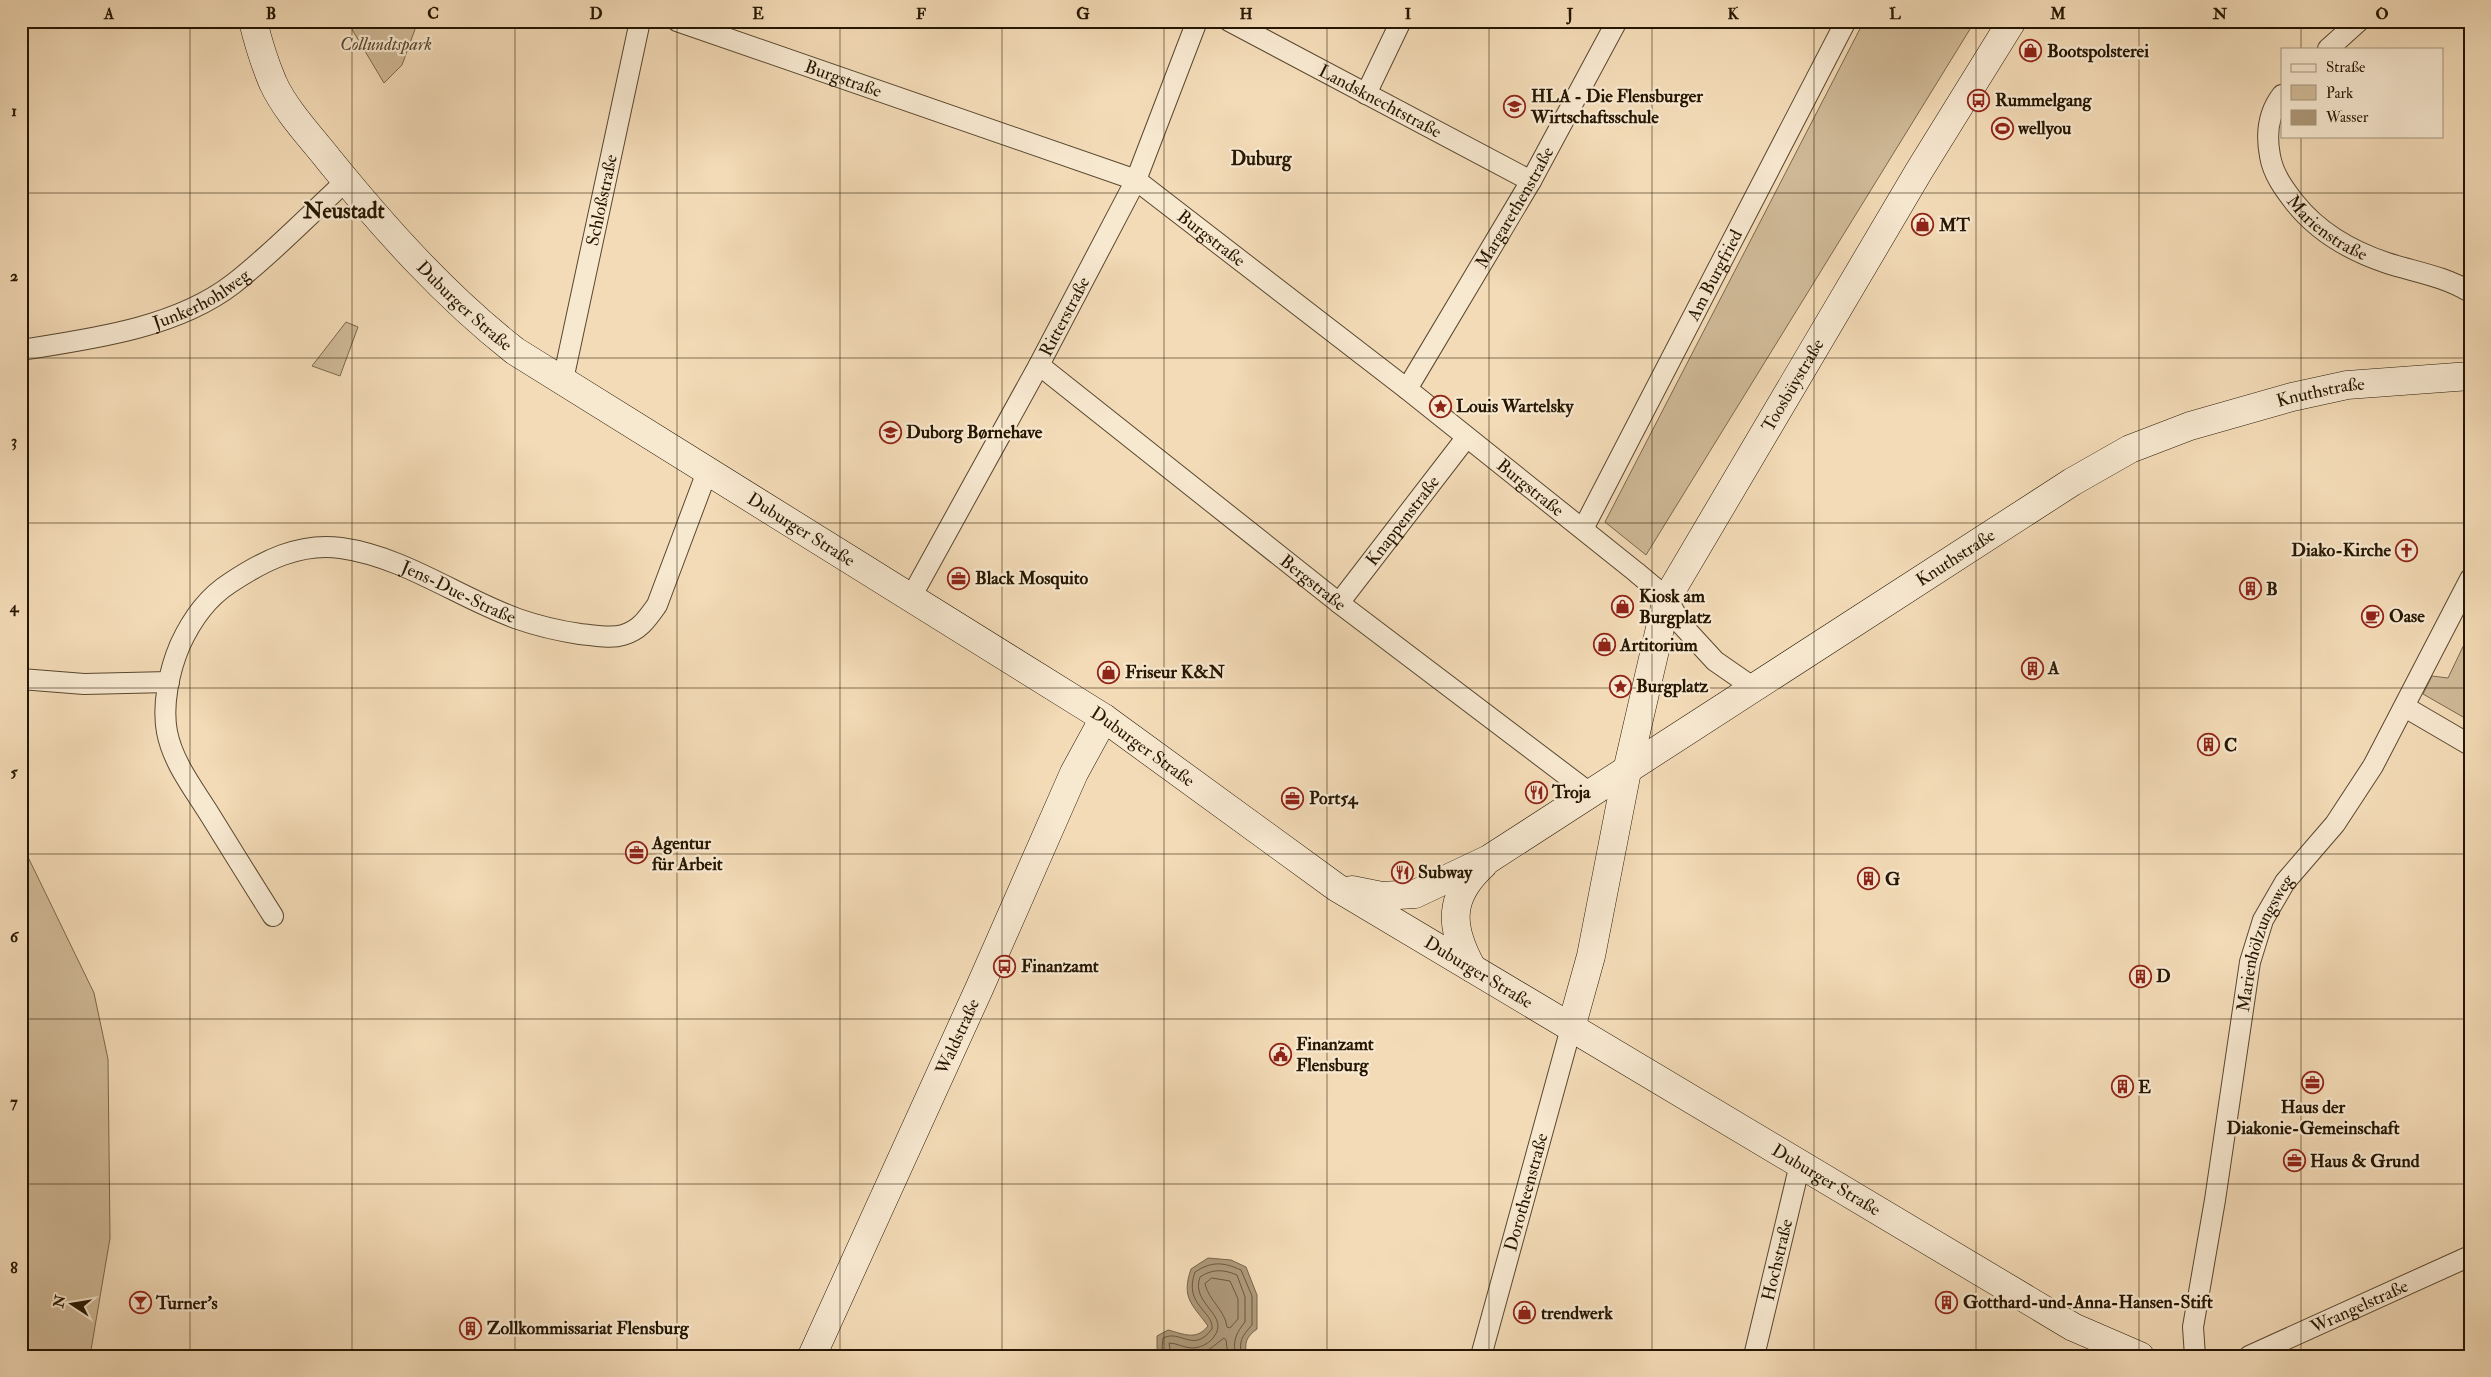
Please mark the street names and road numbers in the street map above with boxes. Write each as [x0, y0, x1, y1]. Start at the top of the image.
street label: Burgstraße [802, 55, 885, 103]
street label: Landsknechtstraße [1314, 60, 1446, 144]
street label: Margarethenstraße [1470, 142, 1560, 273]
street label: Schloßstraße [581, 152, 623, 248]
street label: Marienstraße [2281, 191, 2371, 266]
street label: Burgstraße [1172, 205, 1250, 272]
street label: Am Burgfried [1681, 226, 1748, 326]
street label: Duburger Straße [411, 256, 517, 357]
street label: Junkerhohlweg [149, 263, 256, 335]
street label: Ritterstraße [1035, 272, 1095, 361]
street label: Toosbüystraße [1757, 334, 1830, 436]
street label: Knuthstraße [2274, 373, 2366, 413]
street label: Burgstraße [1492, 454, 1569, 522]
street label: Knappenstraße [1361, 471, 1445, 571]
street label: Duburger Straße [743, 488, 860, 572]
street label: Knuthstraße [1912, 524, 2000, 592]
street label: Bergstraße [1275, 550, 1351, 617]
street label: Jens-Due-Straße [397, 555, 519, 629]
street label: Duburger Straße [1086, 702, 1199, 793]
street label: Marienhölzungsweg [2232, 868, 2300, 1013]
street label: Duburger Straße [1420, 931, 1537, 1014]
street label: Waldstraße [930, 995, 985, 1079]
street label: Dorotheenstraße [1499, 1130, 1554, 1254]
street label: Duburger Straße [1768, 1139, 1885, 1222]
street label: Hochstraße [1757, 1216, 1799, 1303]
street label: Wrangelstraße [2306, 1274, 2412, 1339]

